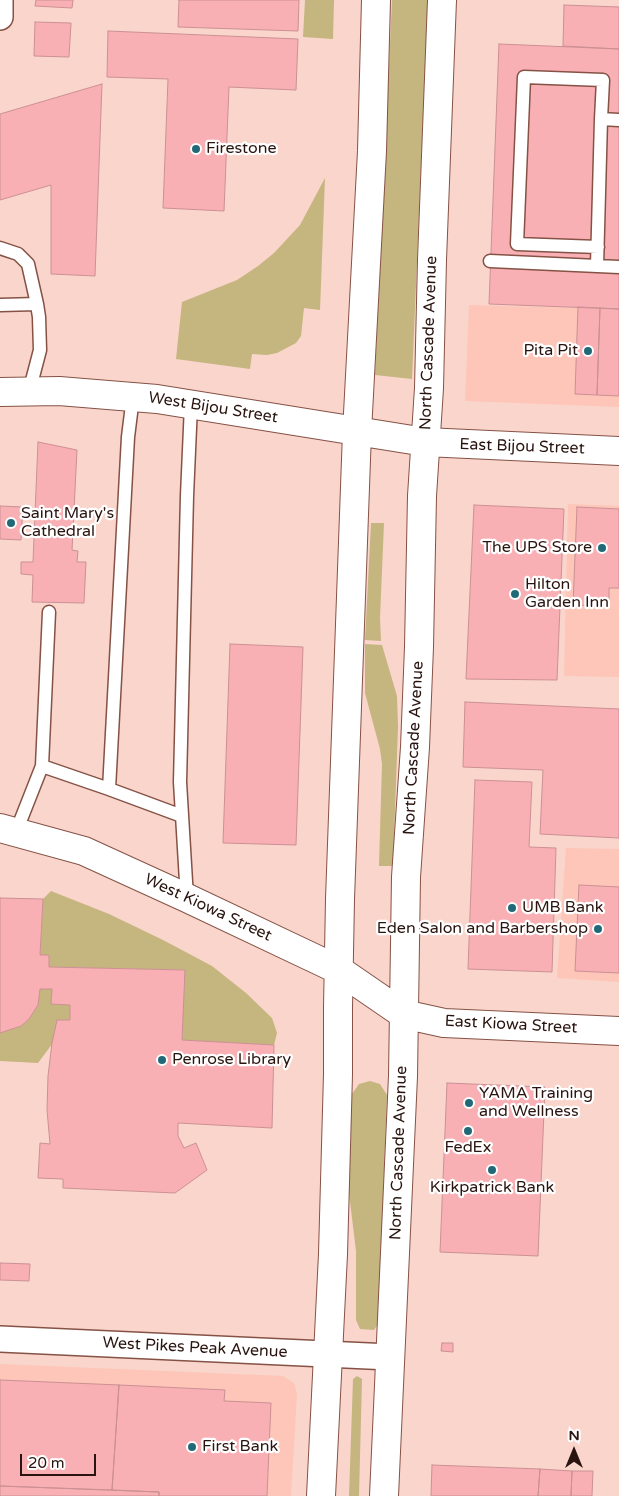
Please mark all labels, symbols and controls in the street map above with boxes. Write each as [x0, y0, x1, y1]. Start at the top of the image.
place label: Firestone [206, 139, 277, 159]
marker: Firestone [190, 143, 202, 155]
street label: North Cascade Avenue [416, 256, 442, 430]
place label: Pita Pit [523, 341, 578, 361]
marker: Pita Pit [582, 345, 594, 357]
street label: West Bijou Street [147, 388, 279, 428]
street label: East Bijou Street [459, 435, 585, 459]
place label: Saint Mary's Cathedral [21, 504, 114, 542]
marker: Saint Mary's Cathedral [5, 517, 17, 529]
place label: The UPS Store [482, 538, 592, 558]
marker: The UPS Store [596, 542, 608, 554]
place label: Hilton Garden Inn [525, 575, 609, 613]
marker: Hilton Garden Inn [509, 588, 521, 600]
street label: North Cascade Avenue [400, 660, 428, 836]
street label: West Kiowa Street [141, 870, 275, 946]
place label: UMB Bank [522, 898, 603, 918]
marker: UMB Bank [506, 902, 518, 914]
place label: Eden Salon and Barbershop [377, 919, 588, 939]
marker: Eden Salon and Barbershop [592, 923, 604, 935]
street label: East Kiowa Street [444, 1012, 578, 1038]
place label: Penrose Library [172, 1050, 291, 1070]
marker: Penrose Library [156, 1054, 168, 1066]
street label: North Cascade Avenue [386, 1066, 412, 1240]
place label: YAMA Training and Wellness [479, 1084, 593, 1122]
marker: YAMA Training and Wellness [463, 1097, 475, 1109]
marker: FedEx [462, 1125, 474, 1137]
place label: FedEx [445, 1138, 491, 1158]
marker: Kirkpatrick Bank [486, 1164, 498, 1176]
place label: Kirkpatrick Bank [430, 1178, 554, 1198]
street label: West Pikes Peak Avenue [102, 1334, 288, 1362]
north arrow [549, 1426, 599, 1476]
text: N [568, 1427, 580, 1444]
place label: First Bank [202, 1437, 278, 1457]
marker: First Bank [186, 1441, 198, 1453]
scale bar [22, 1444, 99, 1476]
text: 20 m [28, 1454, 65, 1472]

